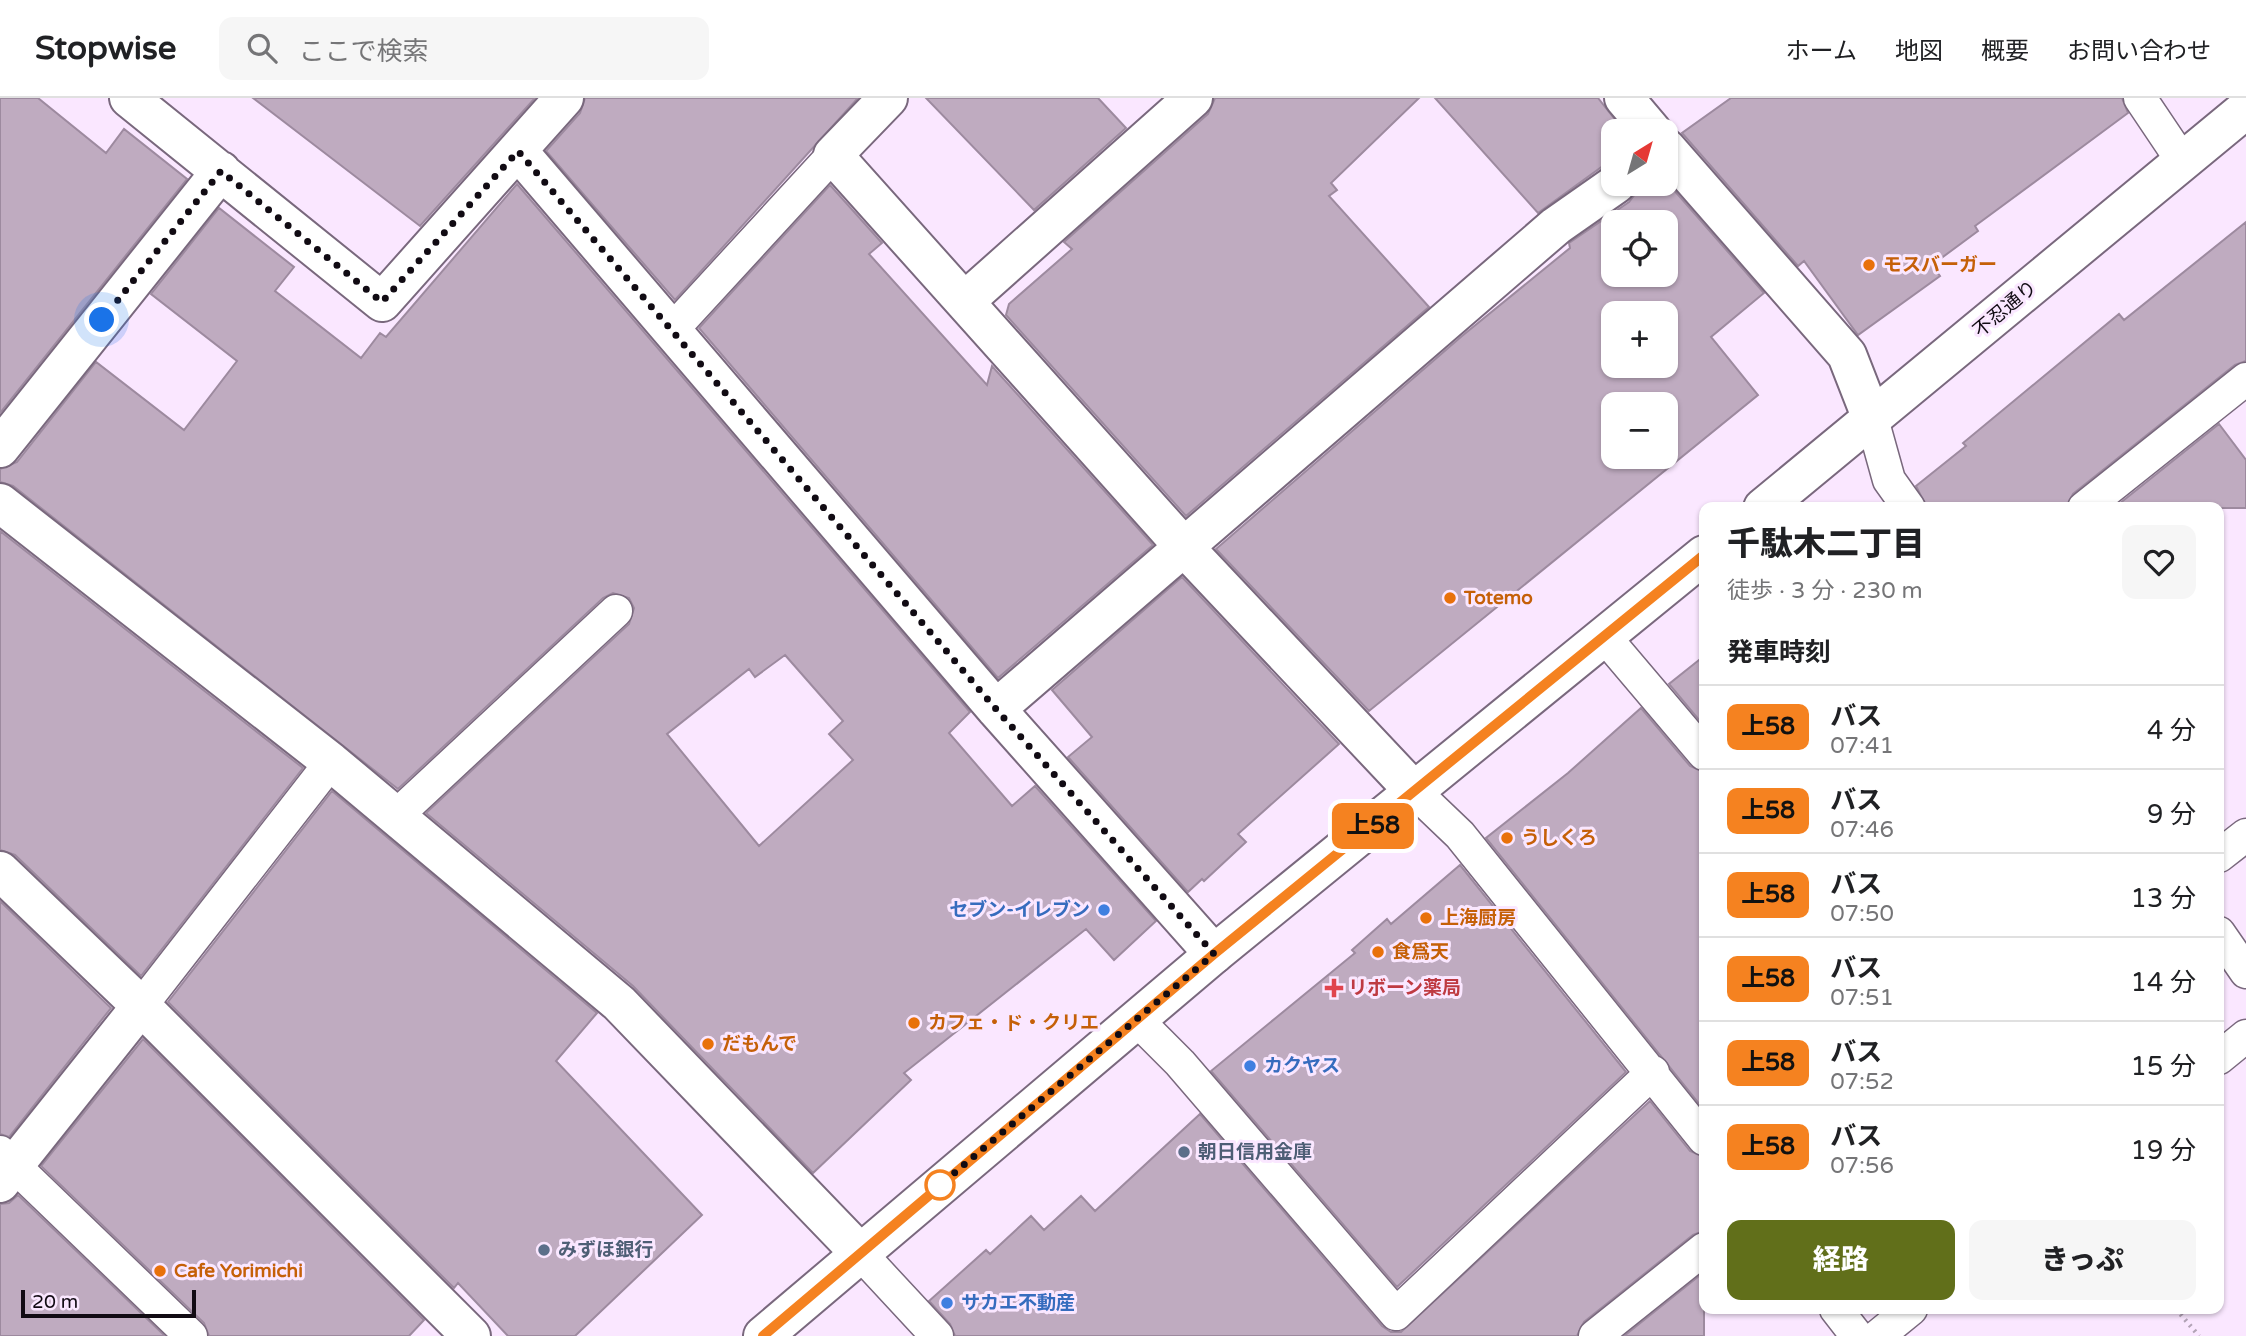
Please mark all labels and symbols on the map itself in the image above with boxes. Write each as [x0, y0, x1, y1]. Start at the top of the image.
north arrow [1601, 119, 1678, 196]
place label: モスバーガー [1883, 254, 1997, 276]
marker: モスバーガー [1861, 257, 1877, 273]
street label: 不忍通り [1969, 276, 2041, 342]
your location [84, 302, 119, 337]
place label: Totemo [1463, 587, 1533, 609]
marker: Totemo [1442, 590, 1458, 606]
line badge: 上58 [1333, 803, 1413, 849]
place label: うしくろ [1521, 827, 1597, 849]
marker: うしくろ [1499, 830, 1515, 846]
place label: セブン-イレブン [949, 899, 1090, 921]
marker: セブン-イレブン [1096, 902, 1112, 918]
place label: 上海厨房 [1440, 907, 1516, 929]
marker: 上海厨房 [1418, 910, 1434, 926]
place label: 食爲天 [1392, 941, 1449, 963]
marker: 食爲天 [1370, 944, 1386, 960]
place label: リボーン薬局 [1348, 977, 1461, 999]
marker: リボーン薬局 [1326, 980, 1342, 996]
place label: カフェ・ド・クリエ [928, 1012, 1099, 1034]
marker: カフェ・ド・クリエ [906, 1015, 922, 1031]
place label: だもんで [722, 1033, 797, 1055]
marker: だもんで [700, 1036, 716, 1052]
place label: カクヤス [1264, 1055, 1340, 1077]
marker: カクヤス [1242, 1058, 1258, 1074]
place label: 朝日信用金庫 [1198, 1141, 1312, 1163]
marker: 朝日信用金庫 [1176, 1144, 1192, 1160]
unlabelled marker [925, 1170, 955, 1200]
place label: みずほ銀行 [558, 1239, 653, 1261]
marker: みずほ銀行 [536, 1242, 552, 1258]
place label: Cafe Yorimichi [174, 1260, 303, 1282]
marker: Cafe Yorimichi [152, 1263, 168, 1279]
scale bar [21, 1287, 196, 1319]
place label: サカエ不動産 [961, 1292, 1075, 1314]
marker: サカエ不動産 [939, 1295, 955, 1311]

